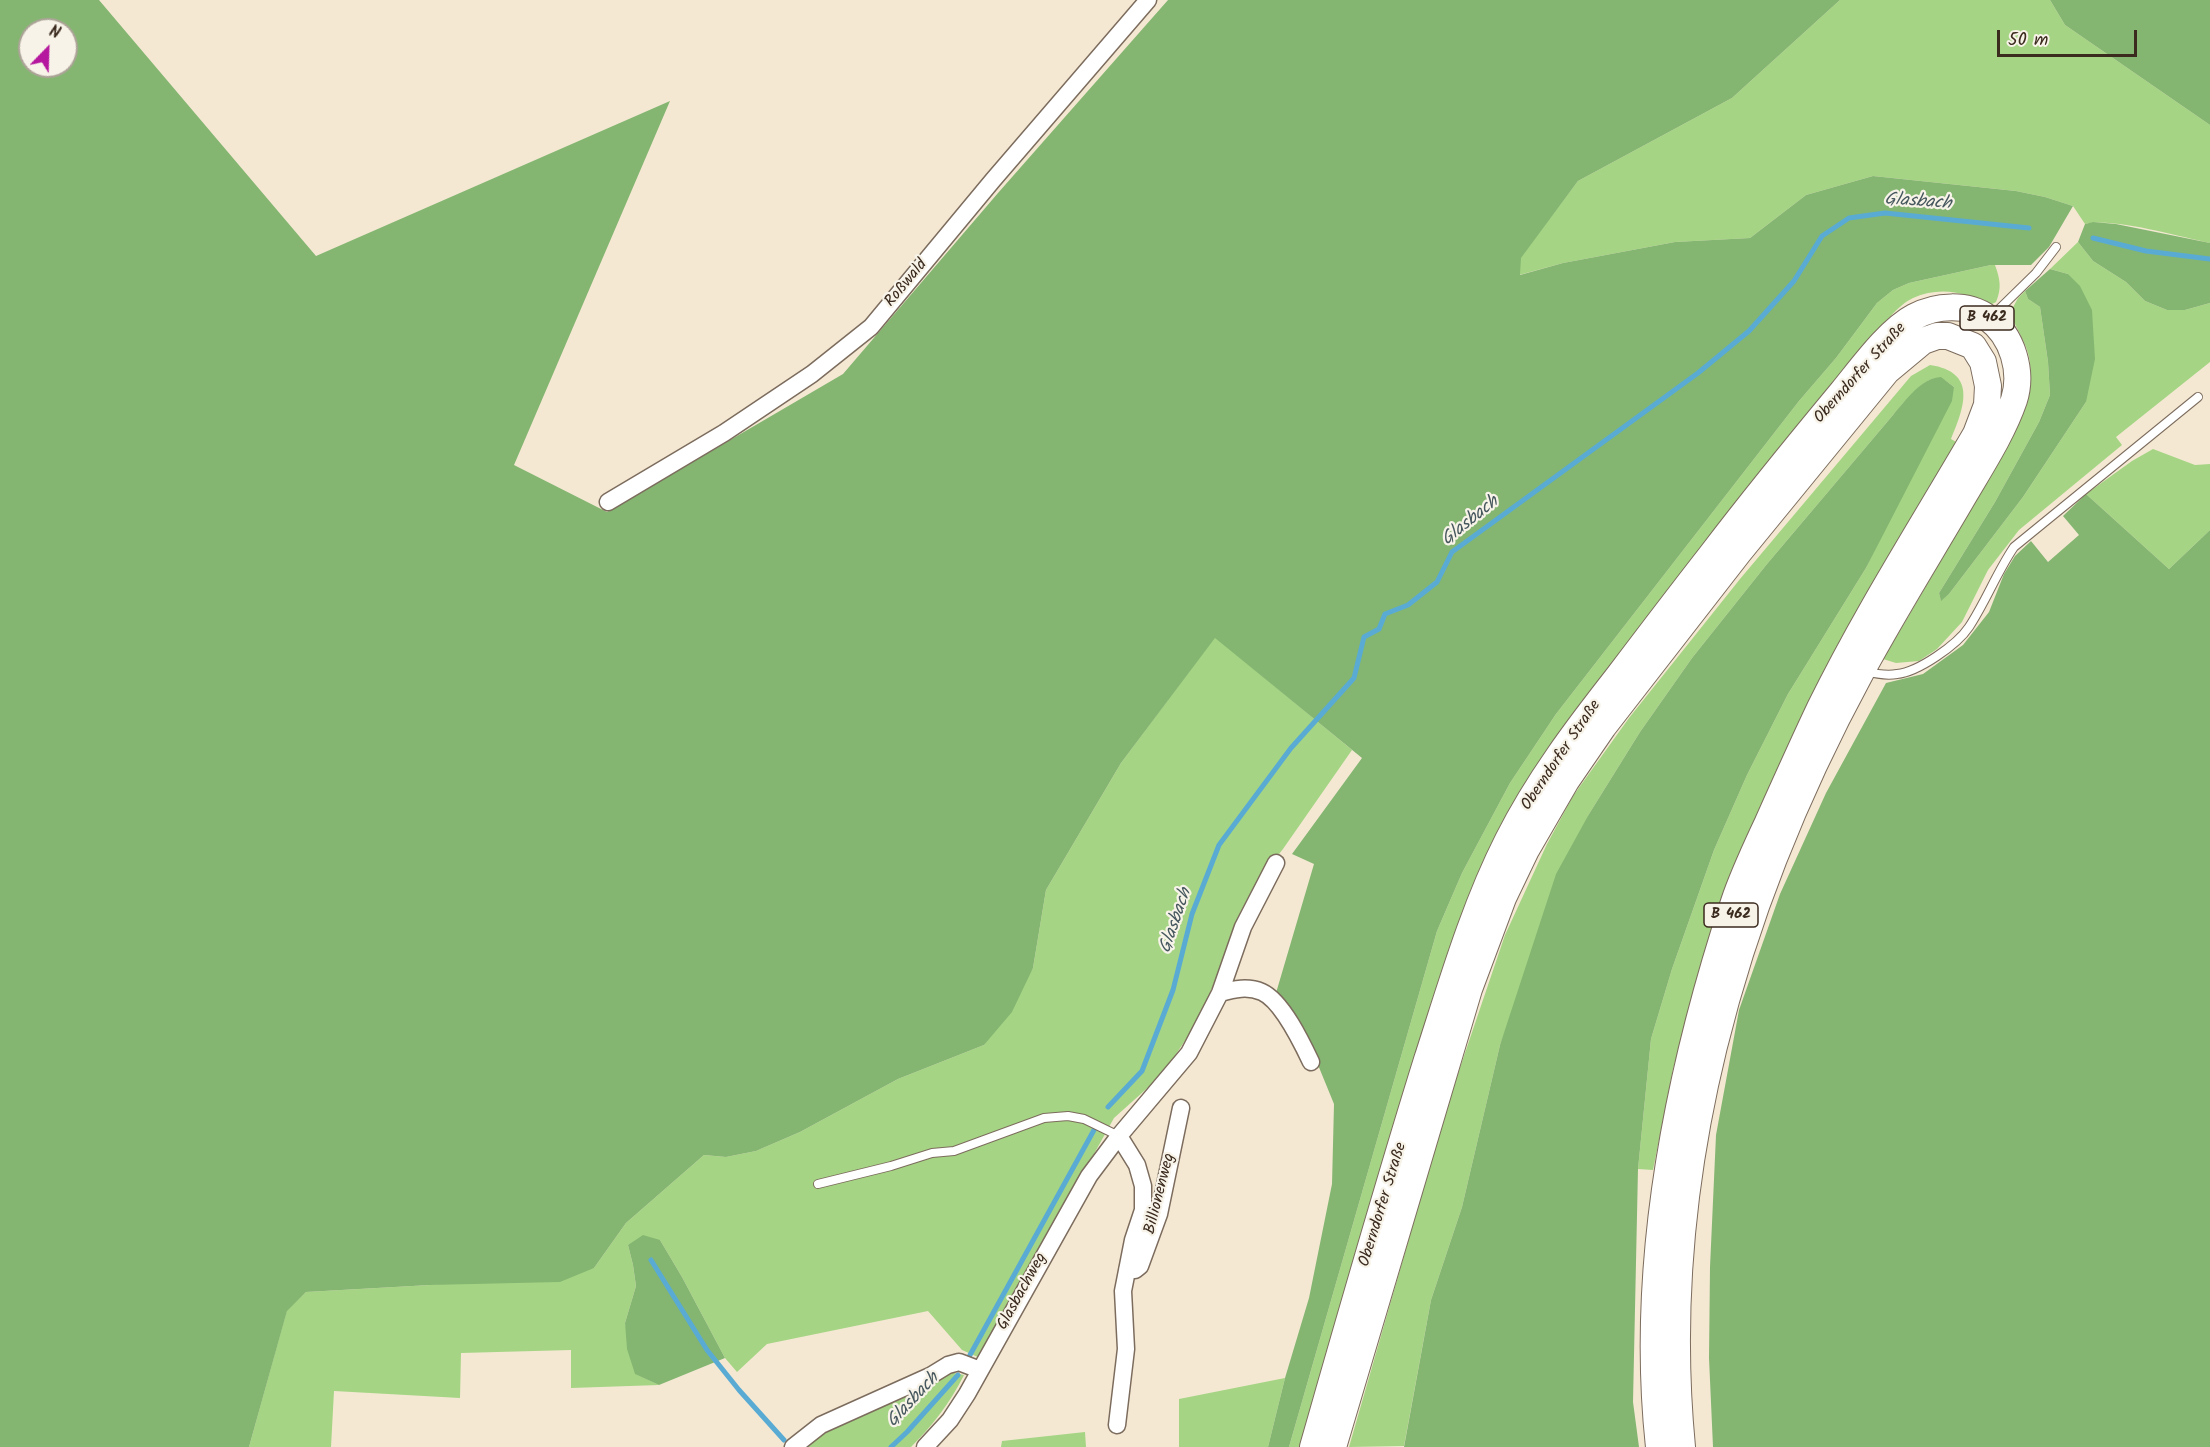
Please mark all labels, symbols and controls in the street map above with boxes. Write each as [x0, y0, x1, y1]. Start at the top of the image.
north arrow [18, 18, 78, 78]
scale bar [2000, 18, 2140, 56]
text: N [45, 19, 64, 46]
text: 50 m [2008, 26, 2048, 55]
water label: Glasbach [1884, 190, 1952, 216]
street label: Roßwald [882, 256, 932, 312]
road number: B 462 [1960, 306, 2014, 330]
street label: Oberndorfer Straße [1811, 320, 1911, 428]
water label: Glasbach [1438, 493, 1504, 551]
street label: Oberndorfer Straße [1518, 697, 1606, 815]
water label: Glasbach [1156, 886, 1198, 956]
road number: B 462 [1704, 903, 1758, 927]
street label: Oberndorfer Straße [1356, 1141, 1412, 1269]
street label: Billionenweg [1142, 1152, 1180, 1236]
street label: Glasbachweg [994, 1250, 1052, 1334]
water label: Glasbach [883, 1369, 945, 1433]

